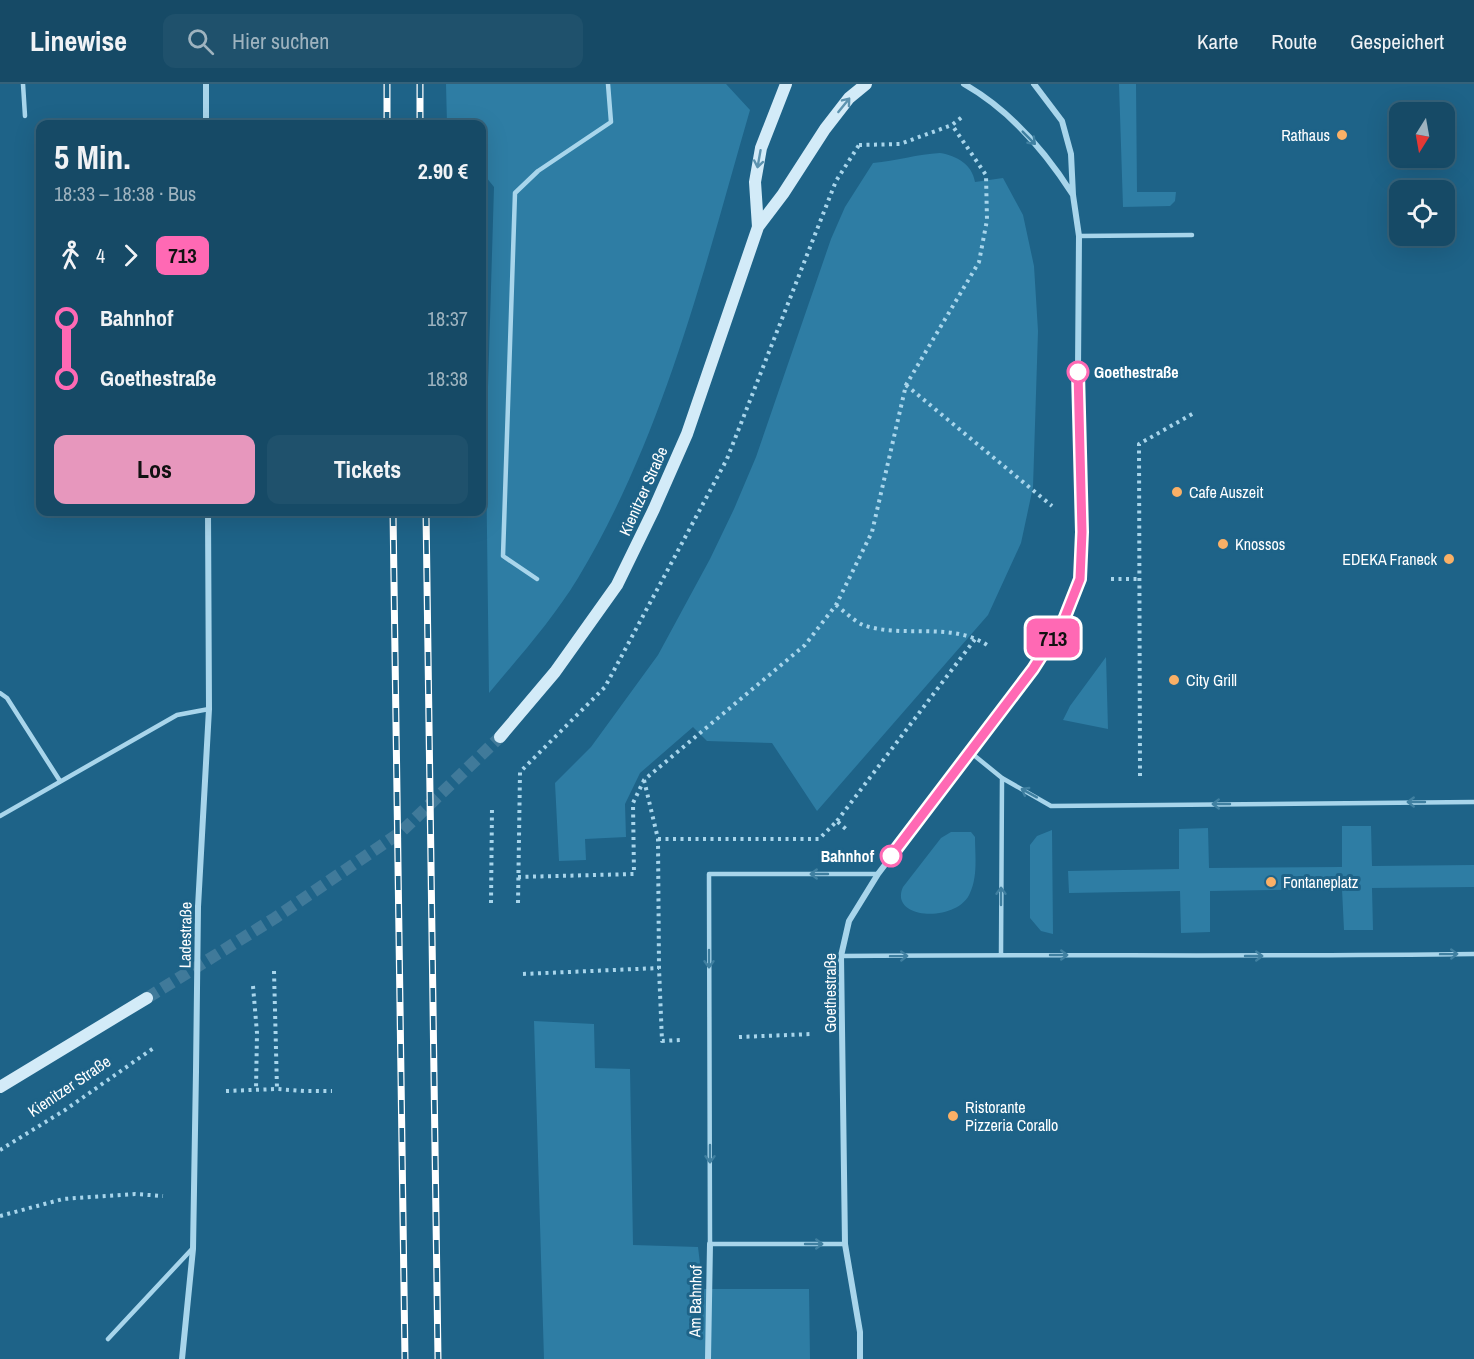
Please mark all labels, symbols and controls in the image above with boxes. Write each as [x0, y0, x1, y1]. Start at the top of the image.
search box [163, 14, 583, 68]
text: Linewise [30, 22, 127, 60]
icon: search [184, 25, 217, 58]
text: Hier suchen [232, 26, 329, 56]
text: Karte [1197, 27, 1238, 56]
text: Route [1271, 27, 1317, 56]
text: Gespeichert [1350, 27, 1444, 56]
one-way arrow [837, 97, 850, 113]
north arrow [1389, 102, 1455, 168]
map controls [1389, 102, 1455, 246]
place label: Rathaus [1281, 124, 1330, 146]
marker: Rathaus [1335, 128, 1349, 142]
one-way arrow [1022, 130, 1036, 145]
text: 5 Min. [54, 135, 131, 179]
one-way arrow [754, 149, 765, 169]
text: 2.90 € [418, 156, 468, 186]
text: 18:33 – 18:38 · Bus [54, 180, 196, 207]
button: locate [1389, 180, 1455, 246]
icon: walk [54, 239, 87, 272]
icon: forward [114, 239, 147, 272]
text: 713 [168, 241, 197, 270]
text: 4 [96, 242, 105, 269]
text: Bahnhof [100, 303, 173, 333]
text: 18:37 [427, 305, 468, 332]
marker: Goethestraße [1067, 361, 1089, 383]
place label: Goethestraße [1094, 361, 1179, 383]
text: Goethestraße [100, 363, 216, 393]
text: 18:38 [427, 365, 468, 392]
button: Los [54, 435, 255, 504]
button: Tickets [267, 435, 468, 504]
street label: Kienitzer Straße [614, 443, 672, 539]
place label: Cafe Auszeit [1189, 481, 1264, 503]
marker: Cafe Auszeit [1170, 485, 1184, 499]
place label: Knossos [1235, 533, 1285, 555]
marker: Knossos [1216, 537, 1230, 551]
place label: EDEKA Franeck [1342, 548, 1437, 570]
marker: EDEKA Franeck [1442, 552, 1456, 566]
line badge: 713 [1018, 618, 1088, 658]
text: 713 [1039, 624, 1067, 653]
place label: City Grill [1186, 669, 1237, 691]
marker: City Grill [1167, 673, 1181, 687]
one-way arrow [1021, 787, 1038, 799]
one-way arrow [1406, 797, 1426, 808]
one-way arrow [1211, 798, 1231, 810]
place label: Bahnhof [821, 845, 875, 867]
marker: Bahnhof [880, 845, 902, 867]
one-way arrow [810, 868, 830, 880]
place label: Fontaneplatz [1283, 871, 1359, 893]
marker: Fontaneplatz [1264, 875, 1278, 889]
one-way arrow [995, 886, 1007, 906]
street label: Ladestraße [173, 902, 197, 968]
one-way arrow [703, 948, 715, 968]
one-way arrow [1439, 948, 1459, 960]
one-way arrow [1049, 949, 1069, 961]
one-way arrow [889, 950, 909, 962]
one-way arrow [1244, 950, 1264, 962]
street label: Goethestraße [819, 953, 841, 1033]
street label: Kienitzer Straße [23, 1050, 115, 1122]
place label: Ristorante Pizzeria Corallo [965, 1096, 1058, 1136]
marker: Ristorante Pizzeria Corallo [946, 1109, 960, 1123]
one-way arrow [704, 1143, 716, 1163]
one-way arrow [804, 1238, 824, 1250]
street label: Am Bahnhof [683, 1264, 707, 1338]

